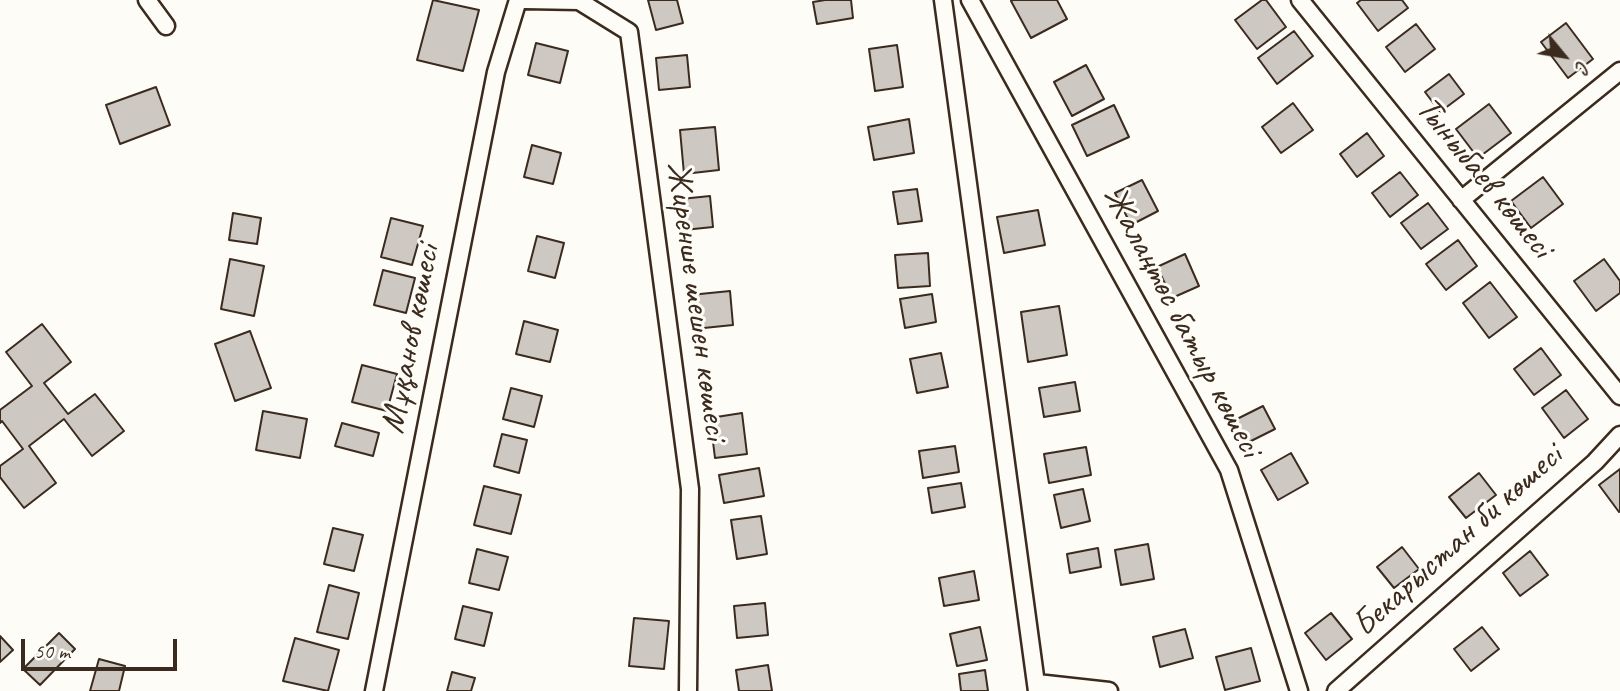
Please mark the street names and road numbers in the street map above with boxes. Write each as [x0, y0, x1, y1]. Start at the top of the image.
street label: Тыныбаев көшесі [1406, 89, 1562, 267]
street label: Жиренше шешен көшесі [656, 159, 736, 443]
street label: Жалаңтөс батыр көшесі [1093, 179, 1271, 465]
street label: Мұқанов көшесі [372, 241, 450, 437]
street label: Бекарыстан би көшесі [1344, 436, 1572, 646]

